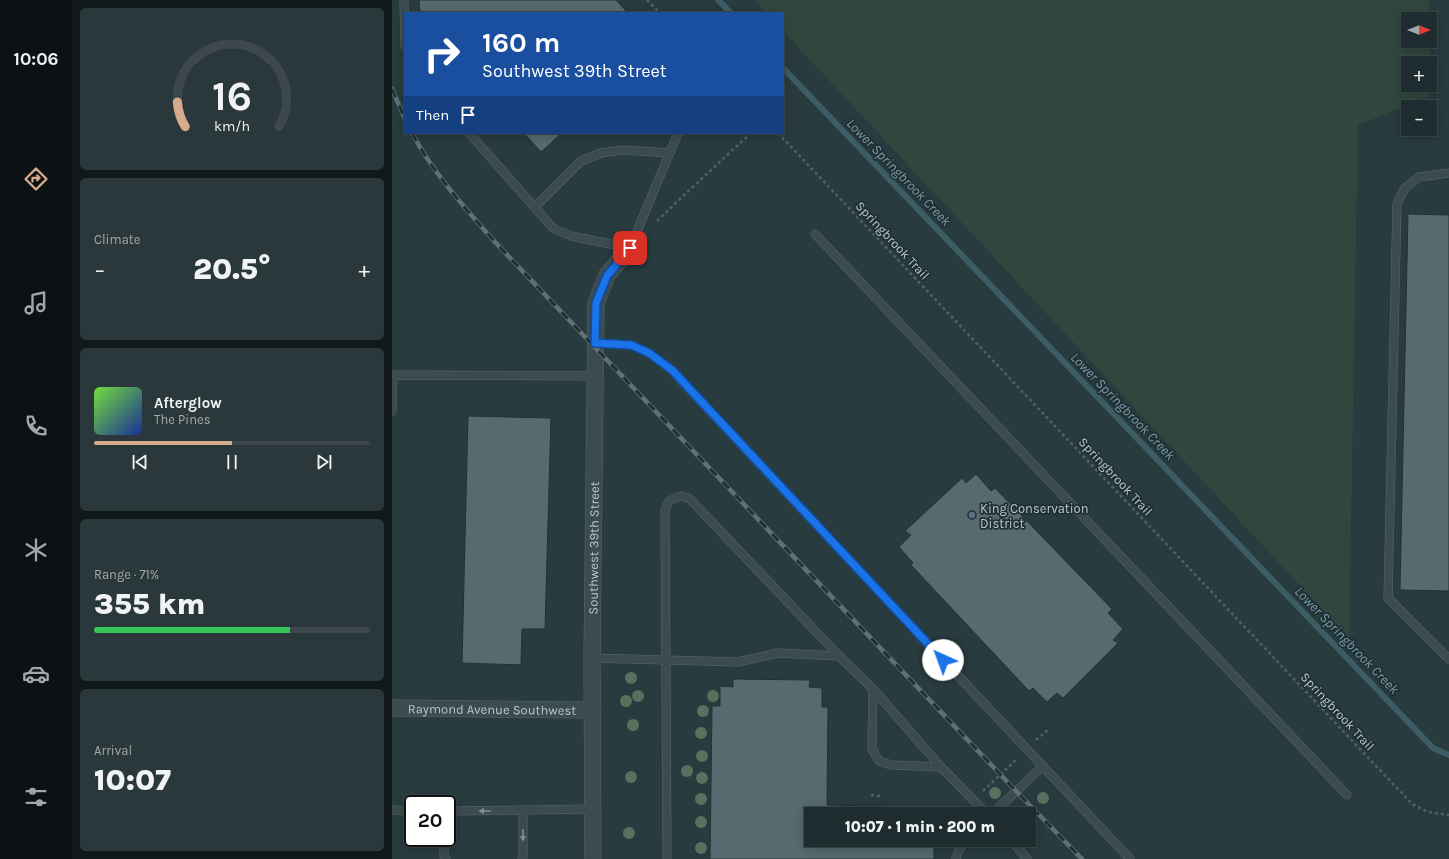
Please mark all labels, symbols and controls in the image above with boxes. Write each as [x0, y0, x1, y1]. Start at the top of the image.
north arrow [1401, 12, 1437, 48]
map controls [1401, 12, 1437, 136]
text: 160 m [482, 26, 560, 59]
icon: right [416, 28, 468, 80]
text: 10:06 [14, 48, 58, 70]
button: + [1401, 56, 1437, 92]
text: Southwest 39th Street [482, 60, 666, 82]
text: 16 [212, 72, 252, 120]
button: − [1401, 100, 1437, 136]
icon: arrive [457, 104, 479, 126]
text: Then [416, 106, 449, 124]
water label: Lower Springbrook Creek [843, 115, 955, 230]
text: km/h [214, 118, 250, 135]
icon: directions [22, 165, 50, 193]
street label: Springbrook Trail [853, 198, 933, 282]
pin [613, 231, 647, 265]
text: Climate [94, 232, 140, 247]
icon: arrive [619, 237, 641, 259]
text: 20.5° [193, 251, 271, 287]
text: − [94, 257, 106, 283]
text: + [358, 257, 370, 283]
icon: music [22, 289, 50, 317]
water label: Lower Springbrook Creek [1067, 349, 1179, 464]
text: Afterglow [154, 394, 222, 412]
icon: phone [22, 412, 50, 440]
text: The Pines [154, 412, 211, 427]
street label: Springbrook Trail [1076, 434, 1156, 518]
icon: previous [129, 451, 151, 473]
icon: pause [221, 451, 243, 473]
icon: next [313, 451, 335, 473]
street label: Southwest 39th Street [585, 481, 602, 615]
place label: King Conservation District [980, 501, 1089, 531]
marker: King Conservation District [967, 510, 977, 520]
icon: climate [22, 536, 50, 564]
text: Range · 71% [94, 567, 159, 582]
water label: Lower Springbrook Creek [1291, 583, 1403, 698]
text: 355 km [94, 586, 205, 622]
position arrow [922, 639, 964, 681]
icon: car [22, 660, 50, 688]
street label: Springbrook Trail [1298, 669, 1378, 753]
street label: Raymond Avenue Southwest [408, 701, 576, 718]
text: Arrival [94, 743, 132, 758]
text: 10:07 [94, 762, 171, 798]
icon: filters [22, 783, 50, 811]
speed limit sign: 20 [404, 795, 456, 847]
one-way arrow [478, 808, 491, 814]
text: 10:07 · 1 min · 200 m [845, 818, 995, 836]
one-way arrow [520, 829, 526, 842]

